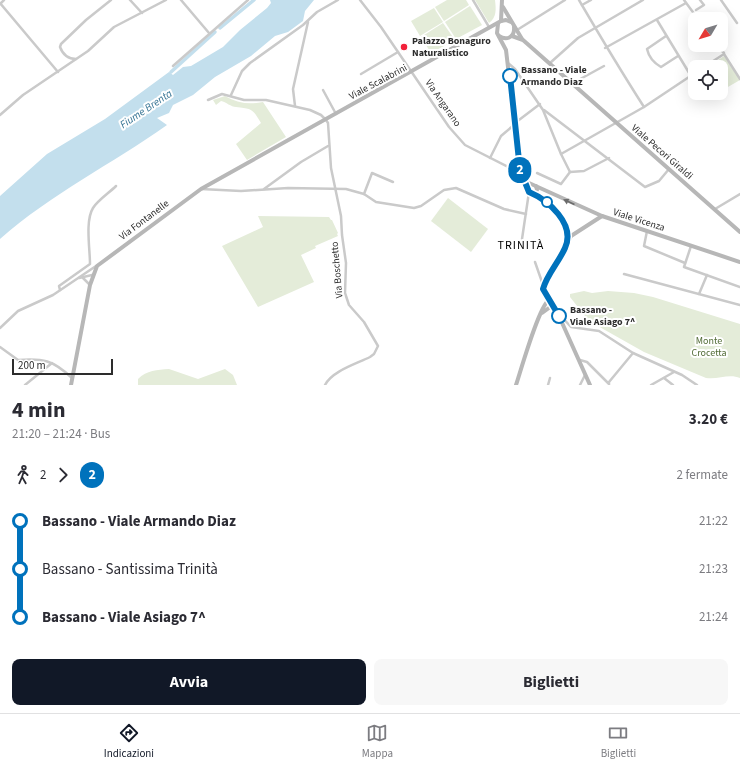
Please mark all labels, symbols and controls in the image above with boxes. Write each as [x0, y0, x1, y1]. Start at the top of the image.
north arrow [688, 12, 728, 52]
map controls [688, 12, 728, 100]
place label: Palazzo Bonaguro Naturalistico [412, 34, 491, 60]
marker: Palazzo Bonaguro Naturalistico [399, 42, 409, 52]
button: locate [688, 60, 728, 100]
street label: Viale Scalabrini [346, 61, 410, 103]
place label: Bassano - Viale Armando Diaz [520, 63, 587, 89]
marker: Bassano - Viale Armando Diaz [502, 68, 518, 84]
street label: Via Angarano [422, 77, 464, 129]
water label: Fiume Brenta [117, 86, 175, 132]
street label: Viale Pecori Giraldi [628, 121, 696, 183]
line badge: 2 [507, 157, 533, 183]
text: 2 [516, 160, 524, 180]
unlabelled marker [541, 196, 553, 208]
street label: Via Fontanelle [116, 197, 172, 243]
one-way arrow [563, 198, 575, 205]
street label: Viale Vicenza [611, 205, 667, 235]
district label: TRINITÀ [498, 237, 544, 254]
street label: Via Boschetto [328, 241, 346, 299]
place label: Bassano - Viale Asiago 7^ [569, 303, 635, 329]
marker: Bassano - Viale Asiago 7^ [551, 308, 567, 324]
park label: Monte Crocetta [691, 334, 727, 360]
scale bar [12, 357, 113, 376]
text: 200 m [18, 358, 46, 373]
text: 4 min [12, 394, 66, 426]
text: 3.20 € [689, 409, 728, 430]
text: 21:20 – 21:24 · Bus [12, 425, 110, 443]
icon: walk [12, 464, 34, 486]
icon: forward [52, 464, 74, 486]
text: 2 [88, 465, 96, 485]
text: 2 [40, 466, 46, 484]
text: 2 fermate [676, 466, 728, 484]
text: Bassano - Viale Armando Diaz [42, 511, 236, 532]
text: 21:22 [699, 512, 728, 530]
text: Bassano - Santissima Trinità [42, 559, 218, 580]
text: 21:23 [699, 560, 728, 578]
text: Bassano - Viale Asiago 7^ [42, 607, 206, 628]
text: 21:24 [699, 608, 728, 626]
button: Avvia [12, 659, 366, 705]
button: Biglietti [374, 659, 728, 705]
tab: Indicazioni [104, 722, 154, 761]
tab: Mappa [362, 722, 393, 761]
tab: Biglietti [601, 722, 636, 761]

